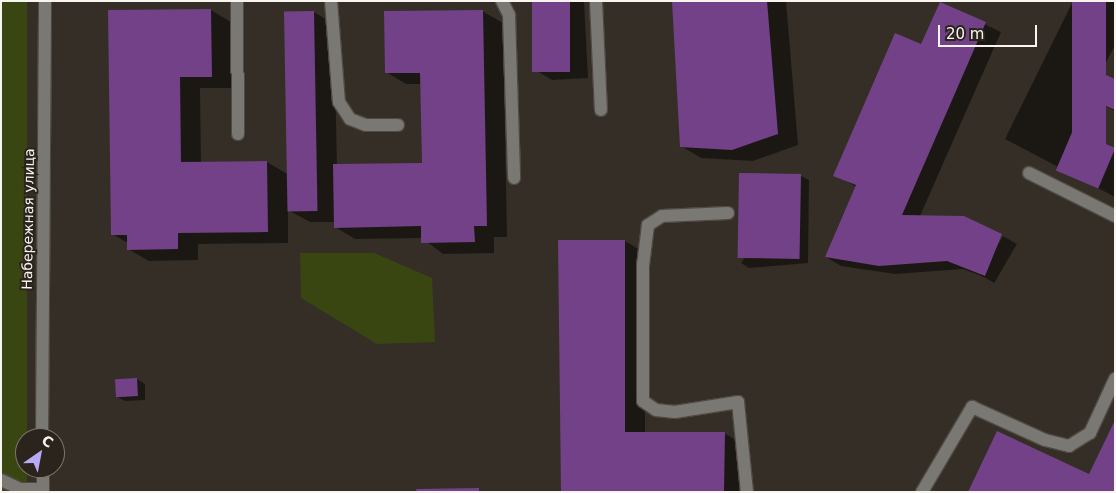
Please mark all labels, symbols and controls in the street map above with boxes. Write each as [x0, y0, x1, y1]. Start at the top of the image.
scale bar [941, 15, 1040, 47]
text: 20 m [946, 25, 984, 43]
street label: Набережная улица [18, 148, 38, 290]
north arrow [15, 428, 65, 478]
text: С [39, 432, 56, 451]

